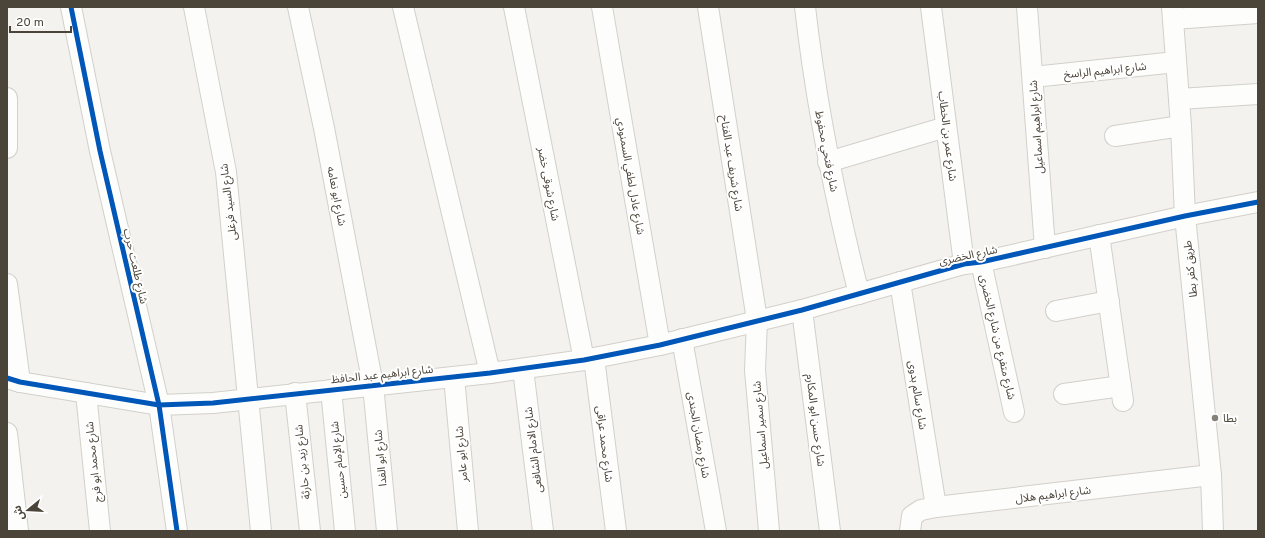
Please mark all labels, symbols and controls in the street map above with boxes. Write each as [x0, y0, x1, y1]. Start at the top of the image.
scale bar [10, 8, 71, 34]
text: 20 m [16, 15, 44, 31]
street label: شارع ابراهيم الراسخ [1063, 60, 1148, 83]
street label: شارع ابراهيم اسماعيل [1027, 79, 1048, 174]
street label: شارع عمر بن الخطاب [935, 90, 960, 182]
street label: شارع فتحي محفوظ [810, 109, 841, 194]
street label: شارع شريف عبد الفتاح [716, 114, 746, 213]
street label: شارع عادل لطفي السمنودي [611, 116, 647, 237]
street label: شارع شوقى خضر [534, 145, 562, 223]
street label: شارع السيد فرغلى [217, 162, 241, 241]
street label: شارع ابو نعامه [323, 165, 349, 228]
street label: شارع طلعت حرب [120, 227, 151, 306]
street label: طريق كفر بطا [1181, 240, 1201, 298]
street label: شارع الخضرى [938, 243, 999, 269]
street label: شارع متفرع من شارع الخضرى [976, 273, 1018, 401]
street label: شارع سالم بدوى [904, 360, 929, 431]
street label: شارع ابراهيم عبد الحافظ [330, 363, 435, 388]
street label: شارع حسن ابو المكارم [802, 373, 828, 468]
street label: شارع سمير اسماعيل [750, 380, 772, 470]
street label: شارع رمضان الجندى [684, 391, 713, 480]
street label: شارع محمد عراقى [592, 405, 616, 483]
street label: شارع الامام الشافعى [522, 406, 546, 494]
place label: بطا [1223, 412, 1237, 426]
marker: بطا [1210, 413, 1220, 423]
street label: شارع محمد ابو فرج [83, 420, 105, 503]
street label: شارع الإمام حسين [328, 420, 350, 499]
street label: شارع زيد بن حارثة [292, 423, 314, 500]
street label: شارع ابو عامر [453, 425, 472, 484]
street label: شارع ابو الفدا [372, 429, 390, 487]
street label: شارع ابراهيم هلال [1015, 483, 1092, 508]
north arrow [8, 490, 48, 530]
text: ش [10, 503, 28, 522]

